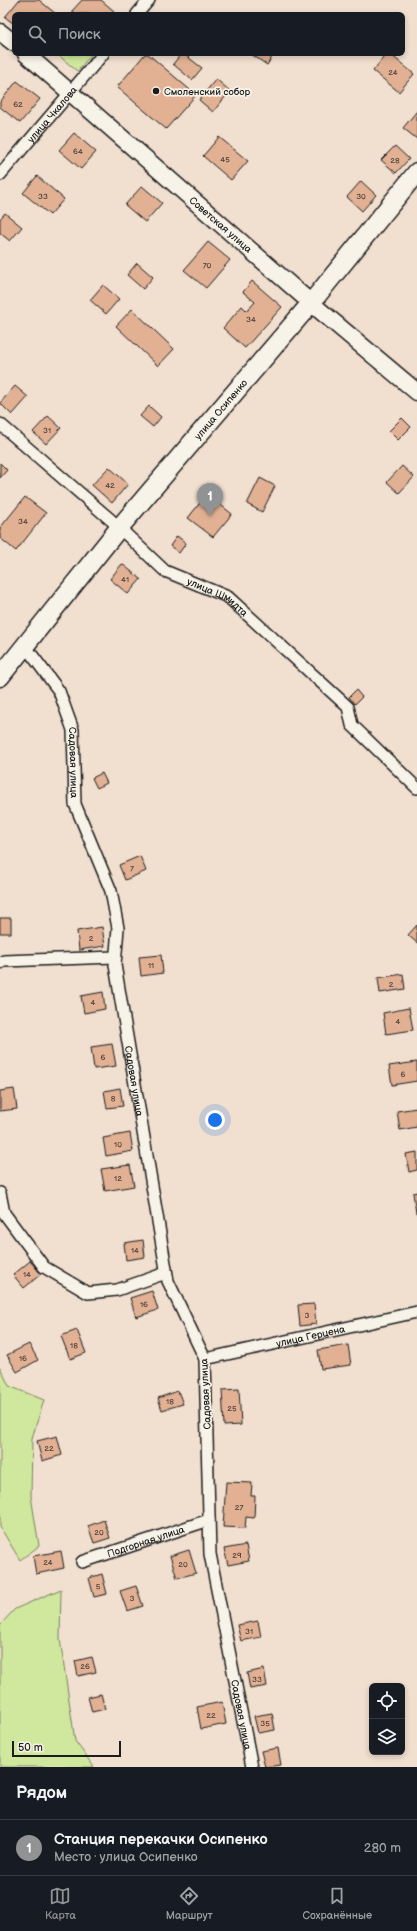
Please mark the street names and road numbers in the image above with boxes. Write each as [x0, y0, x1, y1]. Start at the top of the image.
street label: улица Чкалова [25, 84, 80, 145]
street label: Советская улица [187, 195, 254, 256]
street label: улица Осипенко [192, 377, 250, 442]
street label: улица Шмидта [185, 576, 250, 619]
street label: Садовая улица [66, 727, 80, 798]
street label: Садовая улица [122, 1045, 145, 1117]
street label: улица Герцена [275, 1323, 346, 1350]
street label: Садовая улица [198, 1358, 214, 1430]
street label: Подгорная улица [106, 1524, 186, 1560]
street label: Садовая улица [228, 1679, 253, 1751]

